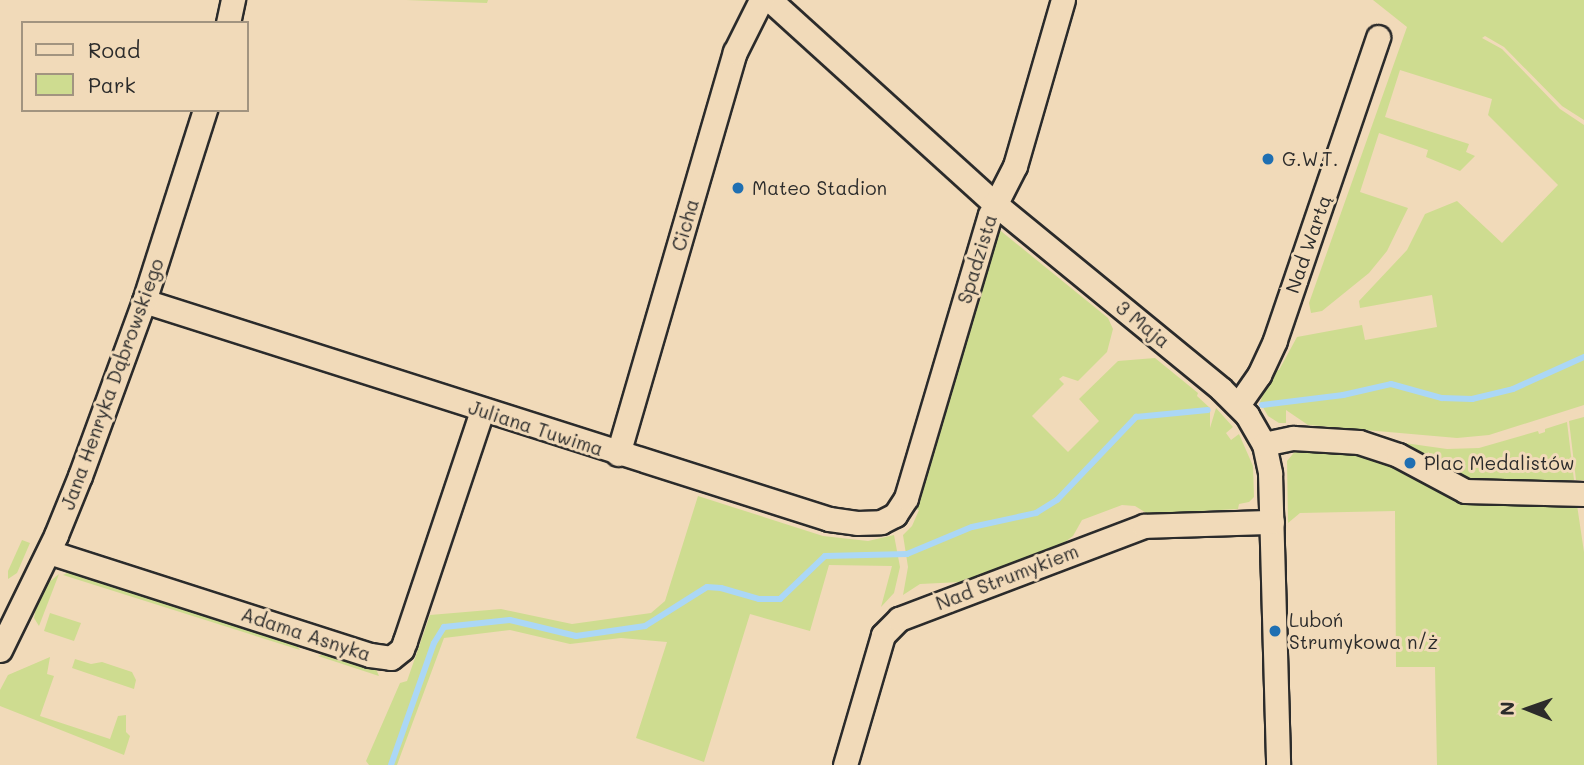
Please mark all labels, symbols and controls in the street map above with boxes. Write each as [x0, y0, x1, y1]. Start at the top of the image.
legend [21, 21, 248, 112]
text: Road [88, 36, 140, 63]
text: Park [88, 71, 136, 98]
place label: G.W.T. [1282, 148, 1338, 170]
marker: G.W.T. [1260, 151, 1276, 167]
place label: Mateo Stadion [752, 177, 887, 199]
marker: Mateo Stadion [730, 180, 746, 196]
street label: Nad Wartą [1281, 192, 1335, 296]
street label: Cicha [667, 196, 703, 254]
street label: Spadzista [953, 212, 1001, 306]
street label: Jana Henryka Dąbrowskiego [56, 255, 168, 513]
street label: 3 Maja [1112, 296, 1174, 352]
street label: Juliana Tuwima [466, 395, 606, 461]
place label: Plac Medalistów [1424, 452, 1574, 474]
marker: Plac Medalistów [1402, 455, 1418, 471]
street label: Nad Strumykiem [933, 539, 1081, 615]
street label: Adama Asnyka [238, 602, 374, 666]
place label: Luboń Strumykowa n/ż [1289, 609, 1438, 653]
marker: Luboń Strumykowa n/ż [1267, 623, 1283, 639]
north arrow [1493, 674, 1563, 744]
text: N [1494, 701, 1519, 716]

